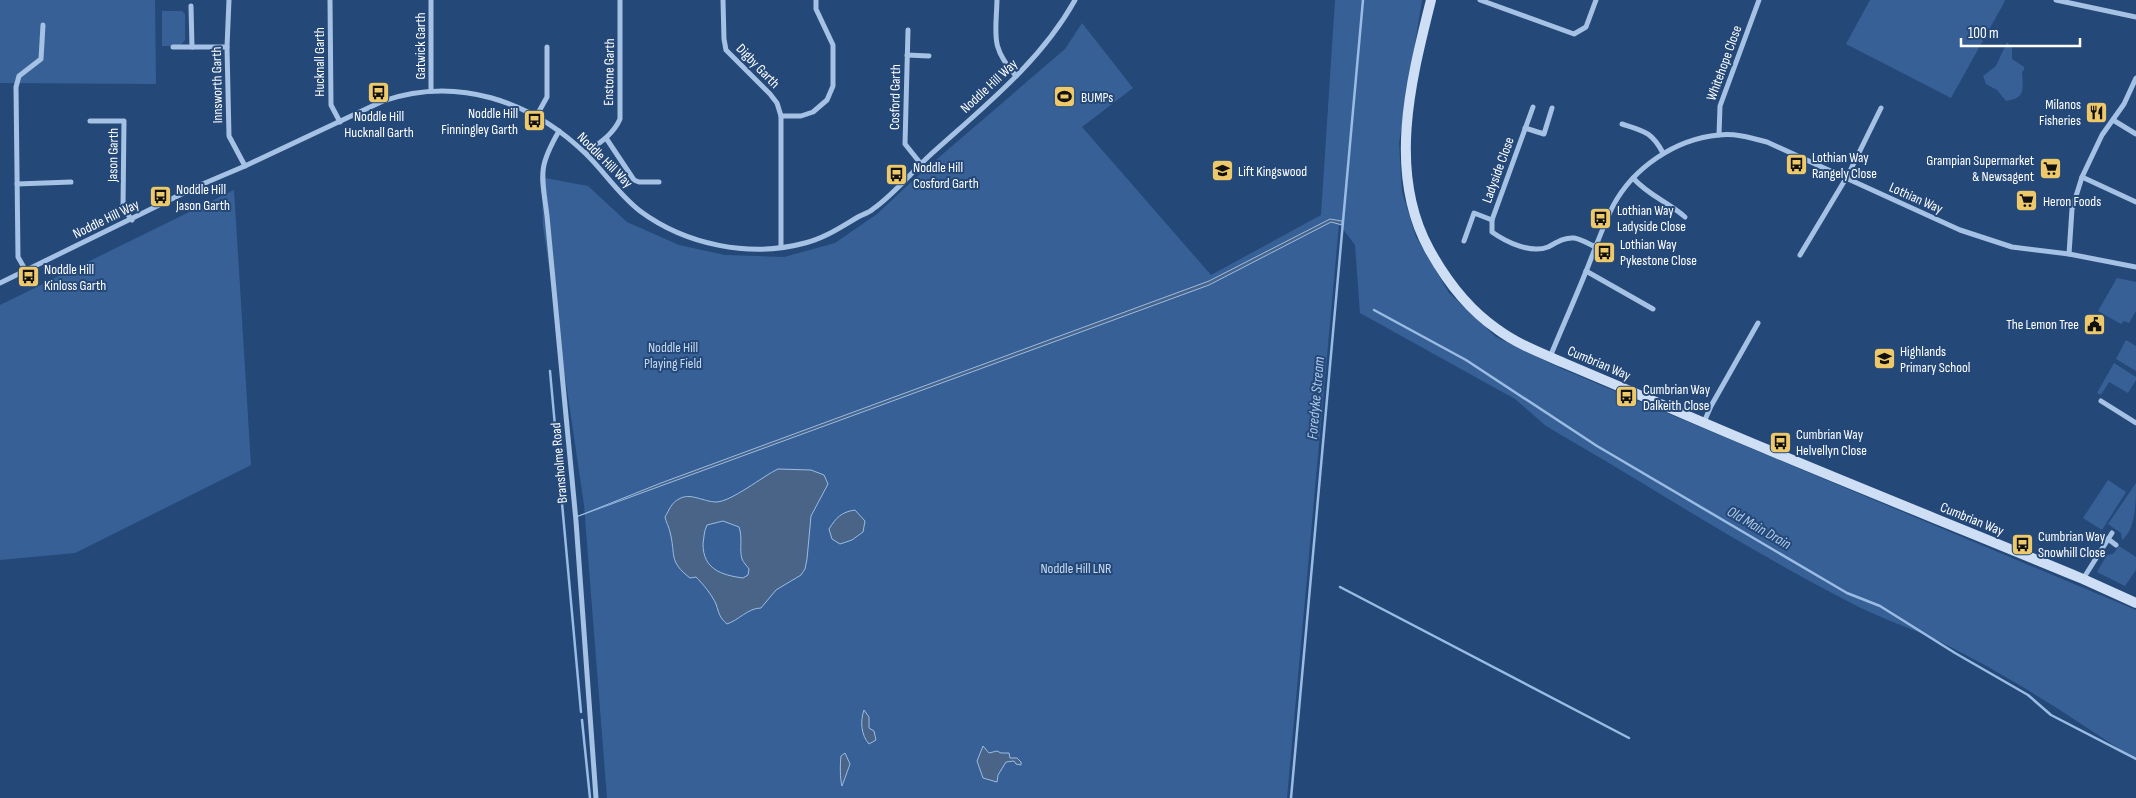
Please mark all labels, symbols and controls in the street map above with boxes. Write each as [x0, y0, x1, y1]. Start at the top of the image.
street label: Gatwick Garth [412, 13, 429, 79]
scale bar [1961, 15, 2080, 47]
street label: Whitehope Close [1703, 23, 1745, 103]
text: 100 m [1968, 24, 1999, 43]
street label: Hucknall Garth [311, 27, 328, 97]
street label: Enstone Garth [600, 38, 618, 106]
street label: Digby Garth [733, 40, 783, 92]
street label: Innsworth Garth [208, 46, 226, 124]
street label: Noddle Hill Way [957, 55, 1021, 117]
street label: Cosford Garth [886, 64, 904, 130]
bus stop icon: Noddle Hill Hucknall Garth [367, 81, 391, 105]
sports icon: BUMPs [1053, 85, 1077, 109]
place label: BUMPs [1081, 89, 1113, 106]
place label: Milanos Fisheries [2039, 96, 2081, 129]
restaurant icon: Milanos Fisheries [2085, 100, 2109, 124]
place label: Noddle Hill Finningley Garth [441, 105, 518, 138]
place label: Noddle Hill Hucknall Garth [344, 108, 414, 141]
bus stop icon: Noddle Hill Finningley Garth [522, 109, 546, 133]
street label: Jason Garth [104, 128, 122, 183]
street label: Noddle Hill Way [574, 129, 637, 192]
street label: Ladyside Close [1478, 135, 1518, 205]
place label: Lothian Way Rangely Close [1812, 149, 1877, 182]
place label: Grampian Supermarket & Newsagent [1926, 152, 2034, 185]
bus stop icon: Lothian Way Rangely Close [1784, 153, 1808, 177]
supermarket icon: Grampian Supermarket & Newsagent [2038, 156, 2062, 180]
place label: Noddle Hill Cosford Garth [913, 159, 979, 192]
school or university icon: Lift Kingswood [1210, 159, 1234, 183]
bus stop icon: Noddle Hill Cosford Garth [885, 163, 909, 187]
place label: Lift Kingswood [1238, 163, 1307, 180]
street label: Lothian Way [1887, 179, 1946, 218]
place label: Noddle Hill Jason Garth [175, 181, 230, 214]
bus stop icon: Noddle Hill Jason Garth [148, 185, 172, 209]
supermarket icon: Heron Foods [2015, 189, 2039, 213]
place label: Heron Foods [2043, 193, 2101, 210]
street label: Noddle Hill Way [70, 195, 142, 242]
place label: Lothian Way Ladyside Close [1617, 202, 1686, 235]
bus stop icon: Lothian Way Ladyside Close [1589, 206, 1613, 230]
place label: Lothian Way Pykestone Close [1620, 236, 1697, 269]
bus stop icon: Lothian Way Pykestone Close [1592, 240, 1616, 264]
place label: Noddle Hill Kinloss Garth [44, 261, 106, 294]
bus stop icon: Noddle Hill Kinloss Garth [16, 265, 40, 289]
public building icon: The Lemon Tree [2083, 312, 2107, 336]
place label: The Lemon Tree [2006, 316, 2079, 333]
park label: Noddle Hill Playing Field [644, 339, 702, 372]
street label: Cumbrian Way [1565, 342, 1634, 384]
place label: Highlands Primary School [1900, 343, 1970, 376]
school or university icon: Highlands Primary School [1872, 347, 1896, 371]
water label: Foredyke Stream [1303, 355, 1329, 440]
place label: Cumbrian Way Dalkeith Close [1643, 381, 1711, 414]
bus stop icon: Cumbrian Way Dalkeith Close [1615, 385, 1639, 409]
street label: Bransholme Road [547, 422, 571, 504]
place label: Cumbrian Way Helvellyn Close [1796, 426, 1867, 459]
bus stop icon: Cumbrian Way Helvellyn Close [1768, 430, 1792, 454]
street label: Cumbrian Way [1938, 499, 2007, 540]
water label: Old Main Drain [1724, 502, 1794, 554]
place label: Cumbrian Way Snowhill Close [2038, 528, 2106, 561]
bus stop icon: Cumbrian Way Snowhill Close [2010, 532, 2034, 556]
park label: Noddle Hill LNR [1040, 560, 1112, 577]

